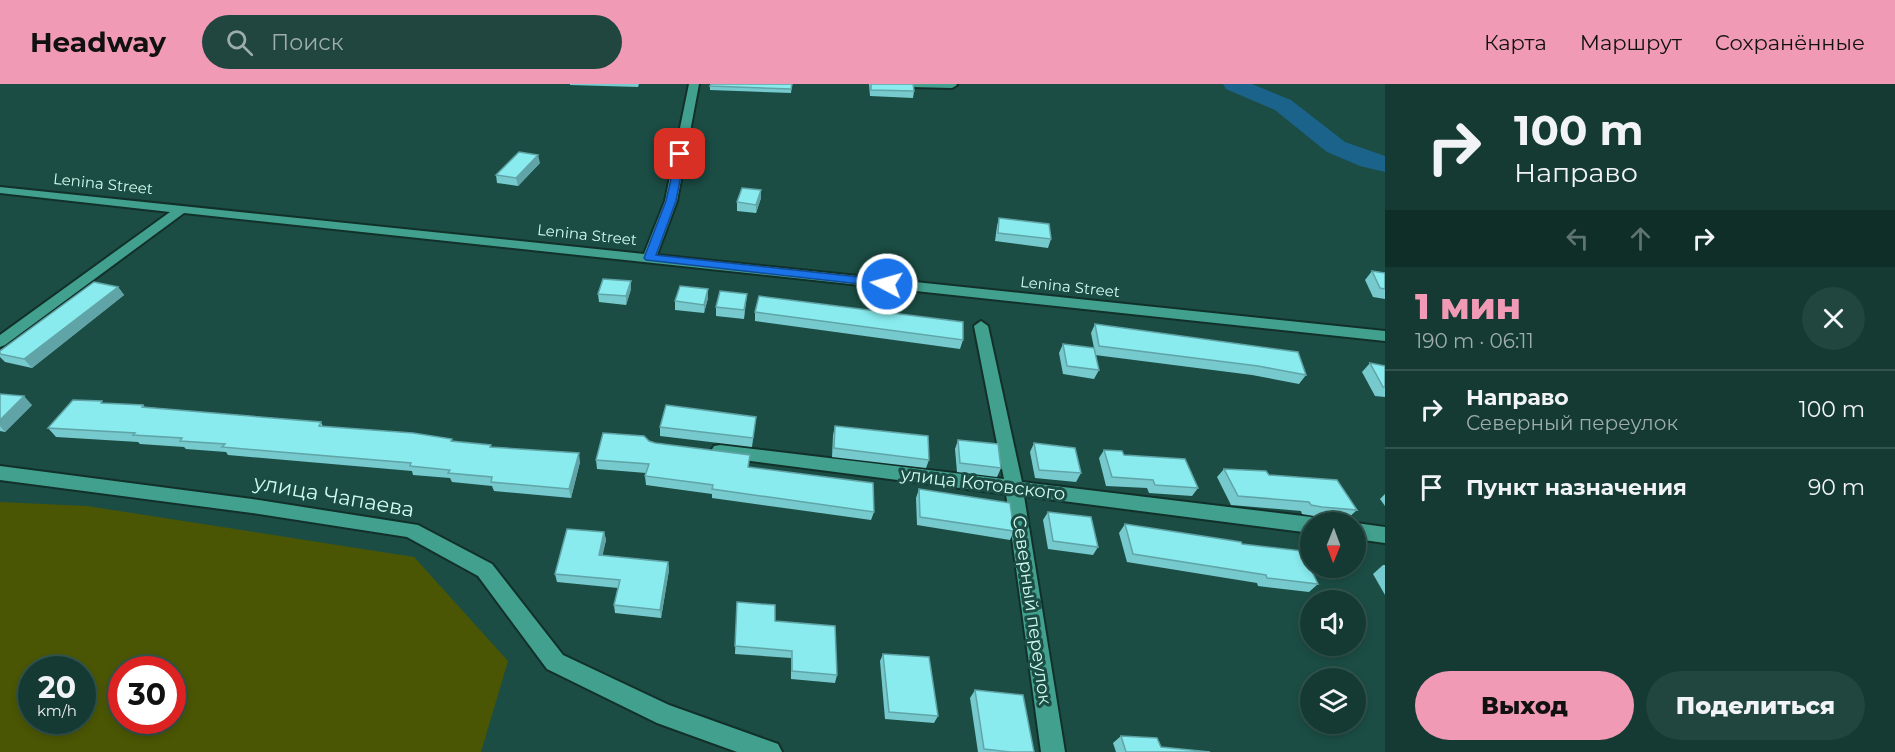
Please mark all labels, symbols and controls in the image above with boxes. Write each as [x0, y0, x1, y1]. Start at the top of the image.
search box [202, 15, 622, 69]
text: Headway [30, 25, 166, 59]
icon: search [223, 26, 256, 59]
text: Поиск [271, 29, 343, 56]
text: Карта [1484, 30, 1547, 55]
text: Маршрут [1580, 30, 1682, 55]
text: Сохранённые [1715, 30, 1865, 55]
text: 100 m [1514, 104, 1643, 156]
icon: right [1415, 108, 1493, 186]
pin [654, 128, 705, 179]
icon: arrive [663, 137, 696, 170]
text: Направо [1514, 156, 1638, 189]
street label: Lenina Street [52, 169, 154, 198]
street label: Lenina Street [536, 220, 638, 249]
icon: left [1561, 222, 1594, 255]
icon: ahead [1624, 222, 1657, 255]
icon: right [1687, 222, 1720, 255]
position arrow [855, 252, 919, 316]
street label: Lenina Street [1019, 272, 1121, 301]
text: 1 мин [1415, 284, 1521, 328]
button: close [1802, 287, 1865, 350]
text: 190 m · 06:11 [1415, 329, 1534, 353]
text: Направо [1466, 384, 1569, 411]
icon: right [1415, 393, 1448, 426]
text: 100 m [1799, 396, 1865, 423]
text: Северный переулок [1466, 411, 1678, 435]
street label: улица Котовского [898, 463, 1067, 505]
street label: улица Чапаева [251, 469, 416, 522]
icon: arrive [1415, 471, 1448, 504]
text: Пункт назначения [1466, 474, 1687, 501]
text: 90 m [1808, 474, 1865, 501]
north arrow [1300, 512, 1366, 578]
map controls [1300, 512, 1366, 734]
street label: Северный переулок [1008, 514, 1056, 707]
button: sound [1300, 590, 1366, 656]
speed limit sign: 30 [108, 656, 186, 734]
button: layers [1300, 668, 1366, 734]
text: 20 [38, 669, 76, 706]
button: Выход [1415, 671, 1634, 740]
button: Поделиться [1646, 671, 1865, 740]
text: km/h [37, 701, 77, 720]

